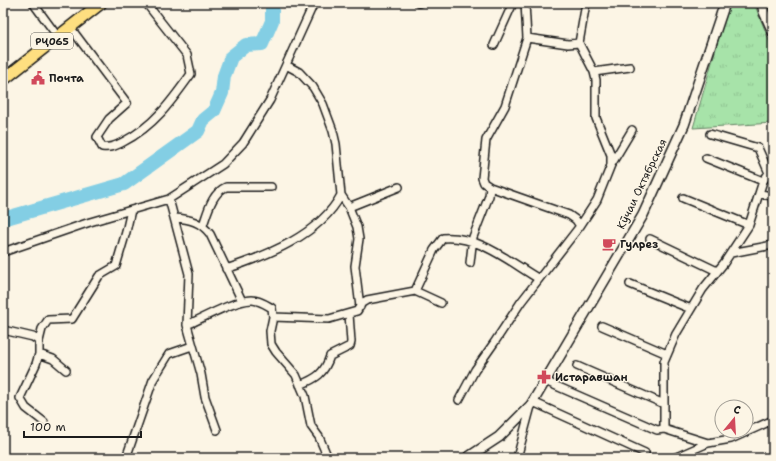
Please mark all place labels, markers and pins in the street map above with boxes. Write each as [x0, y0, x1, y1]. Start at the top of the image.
public building icon: Почта [30, 70, 46, 86]
place label: Почта [49, 71, 84, 86]
cafe icon: Гулрез [601, 236, 617, 252]
place label: Гулрез [620, 237, 658, 252]
pharmacy icon: Истаравшан [536, 369, 552, 385]
place label: Истаравшан [555, 370, 628, 385]

